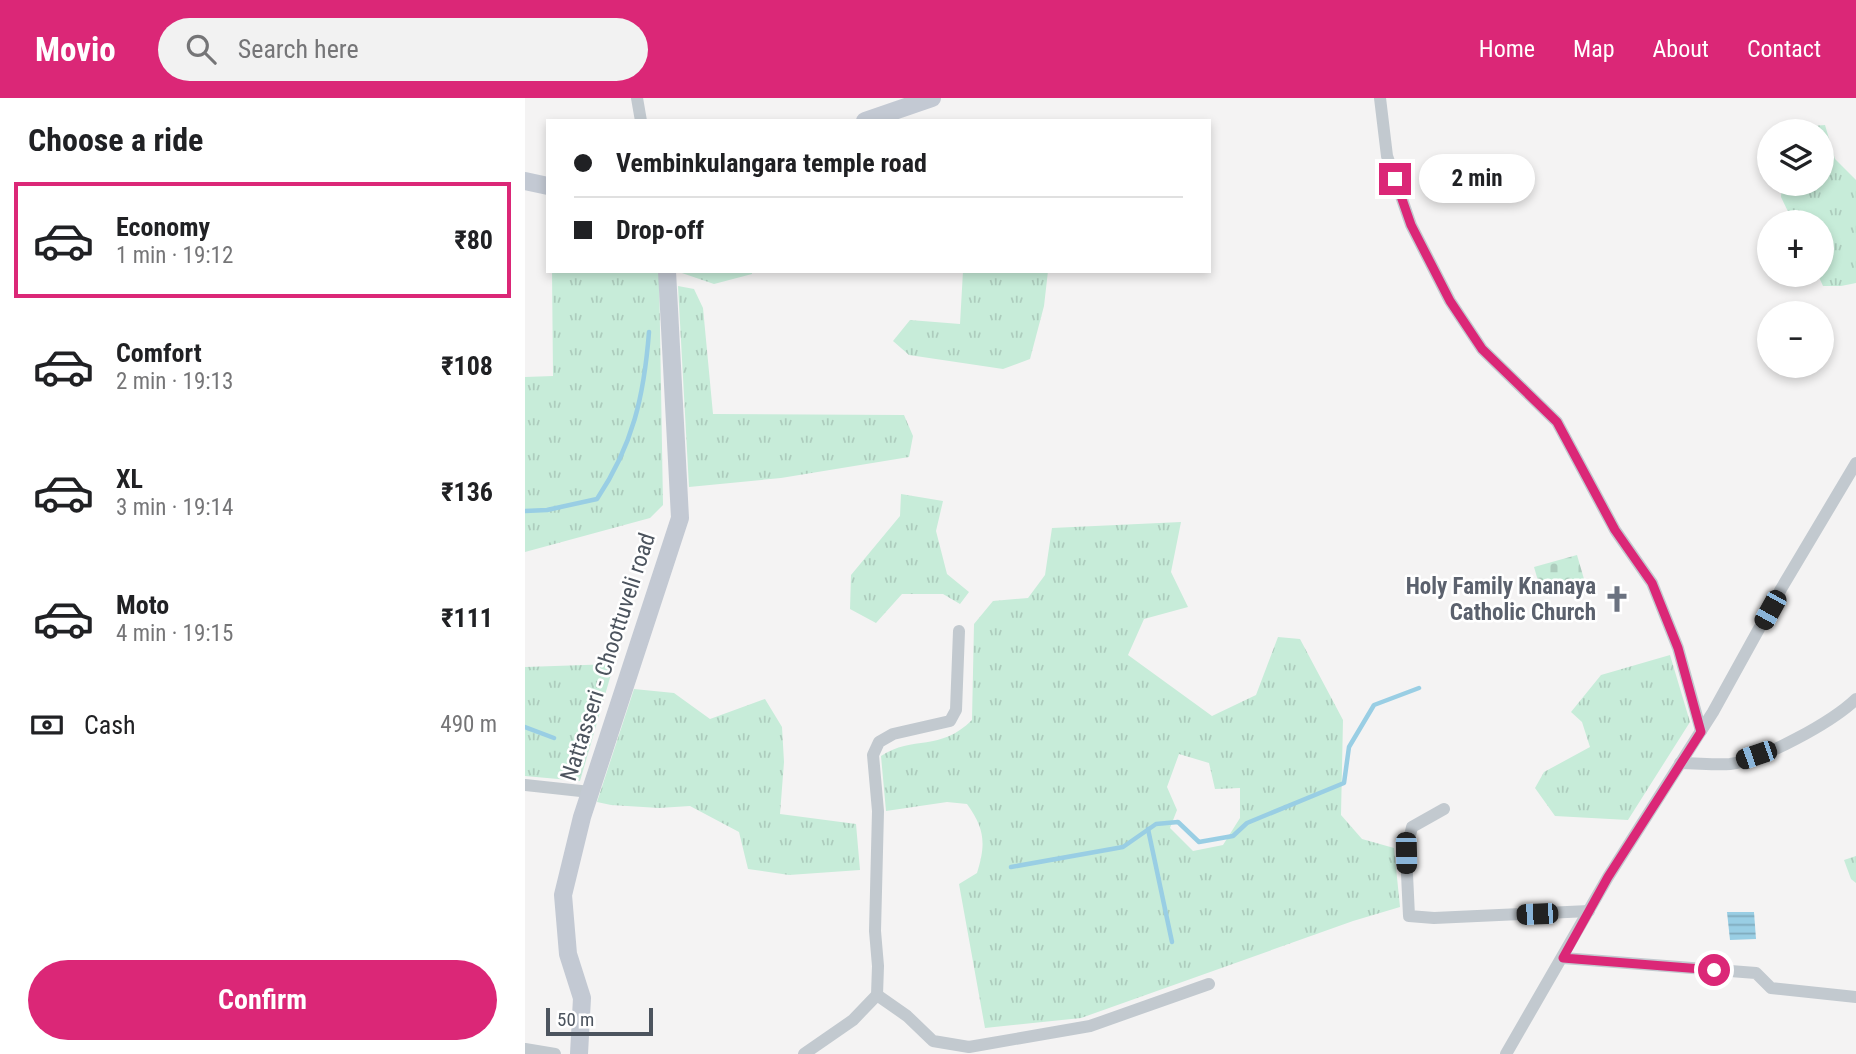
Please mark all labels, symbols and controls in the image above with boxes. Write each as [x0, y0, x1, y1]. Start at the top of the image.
search box [158, 18, 648, 81]
text: Movio [35, 30, 116, 69]
icon: search [182, 30, 220, 68]
text: Search here [238, 34, 359, 64]
text: Home [1479, 35, 1535, 63]
text: Map [1573, 35, 1615, 63]
text: About [1653, 35, 1709, 63]
text: Contact [1747, 35, 1821, 63]
map controls [1757, 119, 1834, 378]
button: layers [1757, 119, 1834, 196]
text: Choose a ride [28, 121, 203, 159]
text: Vembinkulangara temple road [616, 148, 927, 178]
callout: 2 min [1419, 154, 1535, 204]
route end [1379, 163, 1411, 195]
text: 2 min [1451, 165, 1503, 192]
icon: car [32, 209, 95, 272]
button: + [1757, 210, 1834, 287]
text: Economy [116, 212, 210, 242]
text: Drop-off [616, 215, 704, 245]
text: ₹80 [454, 225, 493, 255]
text: 1 min · 19:12 [116, 242, 233, 269]
button: − [1757, 301, 1834, 378]
icon: car [32, 335, 95, 398]
text: Comfort [116, 338, 202, 368]
text: ₹108 [441, 351, 493, 381]
text: 2 min · 19:13 [116, 368, 233, 395]
icon: car [32, 461, 95, 524]
text: XL [116, 464, 143, 494]
text: ₹136 [441, 477, 493, 507]
text: 3 min · 19:14 [116, 494, 233, 521]
street label: Nattasseri - Choottuveli road [555, 530, 661, 784]
place label: Holy Family Knanaya Catholic Church [1406, 573, 1596, 626]
church icon: Holy Family Knanaya Catholic Church [1602, 584, 1632, 614]
icon: car [32, 587, 95, 650]
car [1751, 587, 1790, 633]
text: Moto [116, 590, 169, 620]
text: ₹111 [441, 603, 493, 633]
text: 4 min · 19:15 [116, 620, 233, 647]
icon: cash [28, 706, 66, 744]
text: Cash [84, 710, 136, 740]
text: 490 m [440, 711, 497, 738]
car [1733, 738, 1780, 772]
car [1396, 832, 1417, 874]
car [1516, 903, 1559, 925]
route start [1698, 954, 1730, 986]
button: Confirm [28, 960, 497, 1040]
scale bar [546, 1005, 653, 1037]
text: 50 m [557, 1008, 594, 1031]

